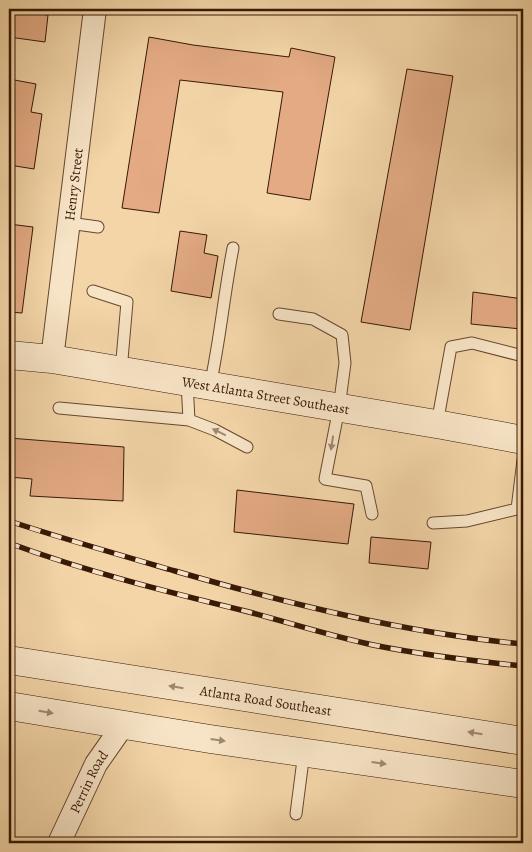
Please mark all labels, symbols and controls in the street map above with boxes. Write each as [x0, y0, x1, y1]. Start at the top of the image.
street label: Henry Street [60, 146, 88, 222]
street label: West Atlanta Street Southeast [179, 372, 351, 419]
one-way arrow [211, 428, 226, 436]
one-way arrow [328, 436, 336, 452]
street label: Atlanta Road Southeast [197, 681, 333, 721]
one-way arrow [168, 682, 184, 690]
one-way arrow [39, 708, 55, 716]
one-way arrow [467, 728, 483, 736]
one-way arrow [210, 736, 226, 744]
street label: Perrin Road [65, 746, 113, 816]
one-way arrow [371, 760, 387, 768]

